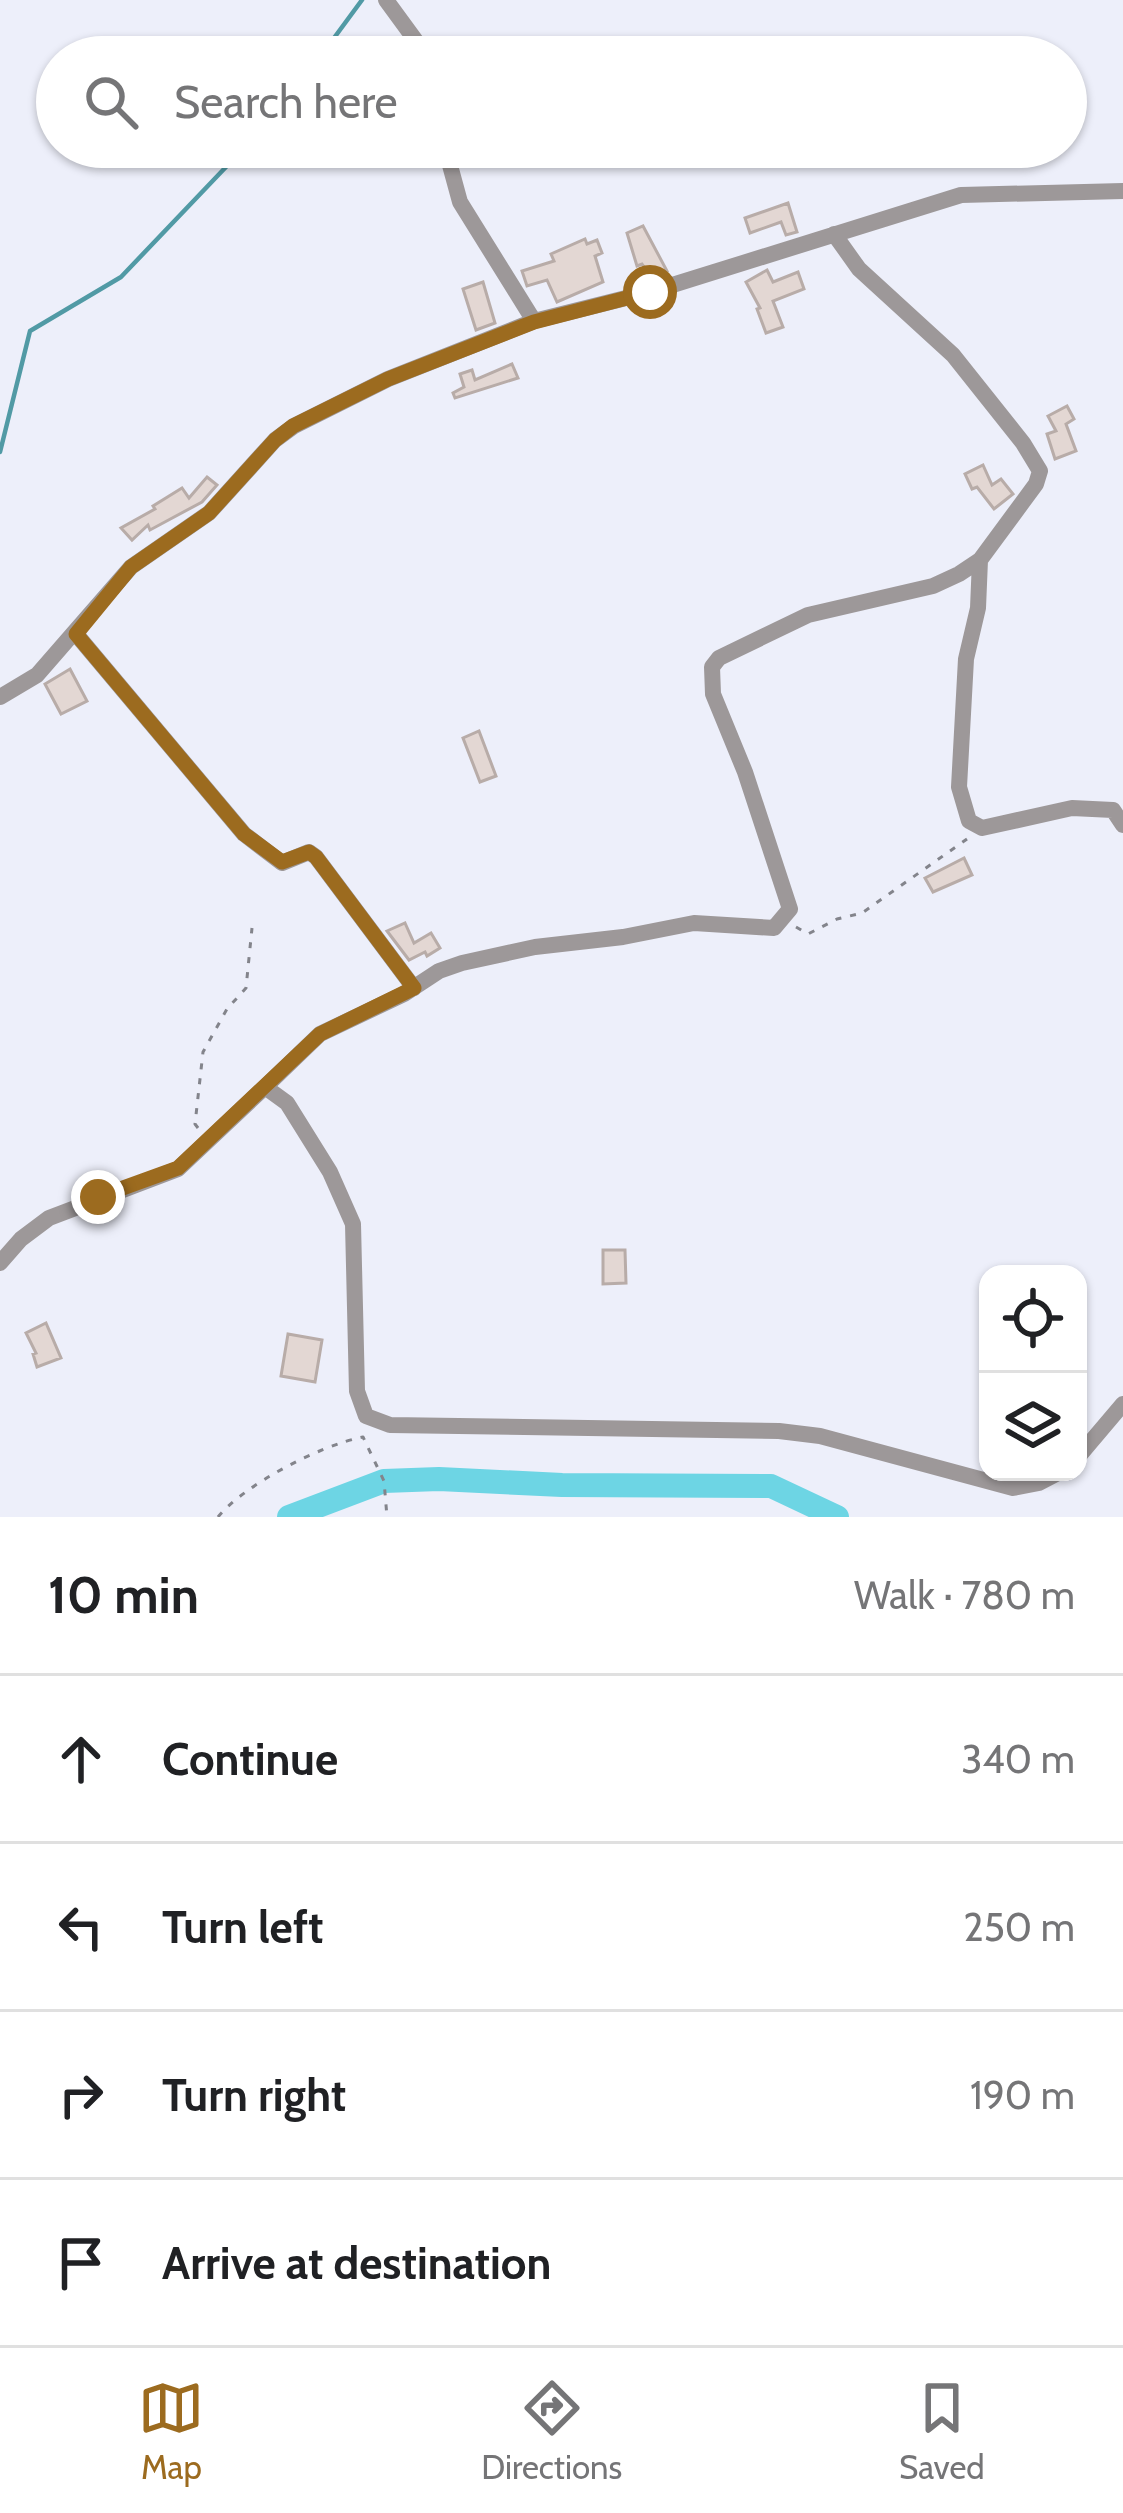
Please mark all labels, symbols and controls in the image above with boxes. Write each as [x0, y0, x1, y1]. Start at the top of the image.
search box [36, 36, 1087, 168]
icon: search [78, 69, 144, 135]
text: Search here [174, 75, 398, 129]
route start [623, 265, 677, 319]
route end [71, 1170, 125, 1224]
map controls [979, 1265, 1087, 1481]
button: locate [979, 1265, 1087, 1373]
button: layers [979, 1373, 1087, 1481]
text: 10 min [48, 1564, 199, 1626]
text: Walk · 780 m [854, 1571, 1075, 1619]
icon: ahead [48, 1726, 114, 1792]
text: Continue [162, 1732, 338, 1786]
text: 340 m [961, 1735, 1075, 1783]
icon: left [48, 1894, 114, 1960]
text: Turn left [162, 1900, 324, 1954]
text: 250 m [963, 1903, 1075, 1951]
icon: right [48, 2062, 114, 2128]
text: Turn right [162, 2068, 346, 2122]
text: 190 m [970, 2071, 1075, 2119]
icon: arrive [48, 2230, 114, 2296]
text: Arrive at destination [162, 2236, 551, 2290]
tab: Map [138, 2375, 204, 2487]
tab: Directions [481, 2375, 622, 2487]
tab: Saved [899, 2375, 985, 2487]

